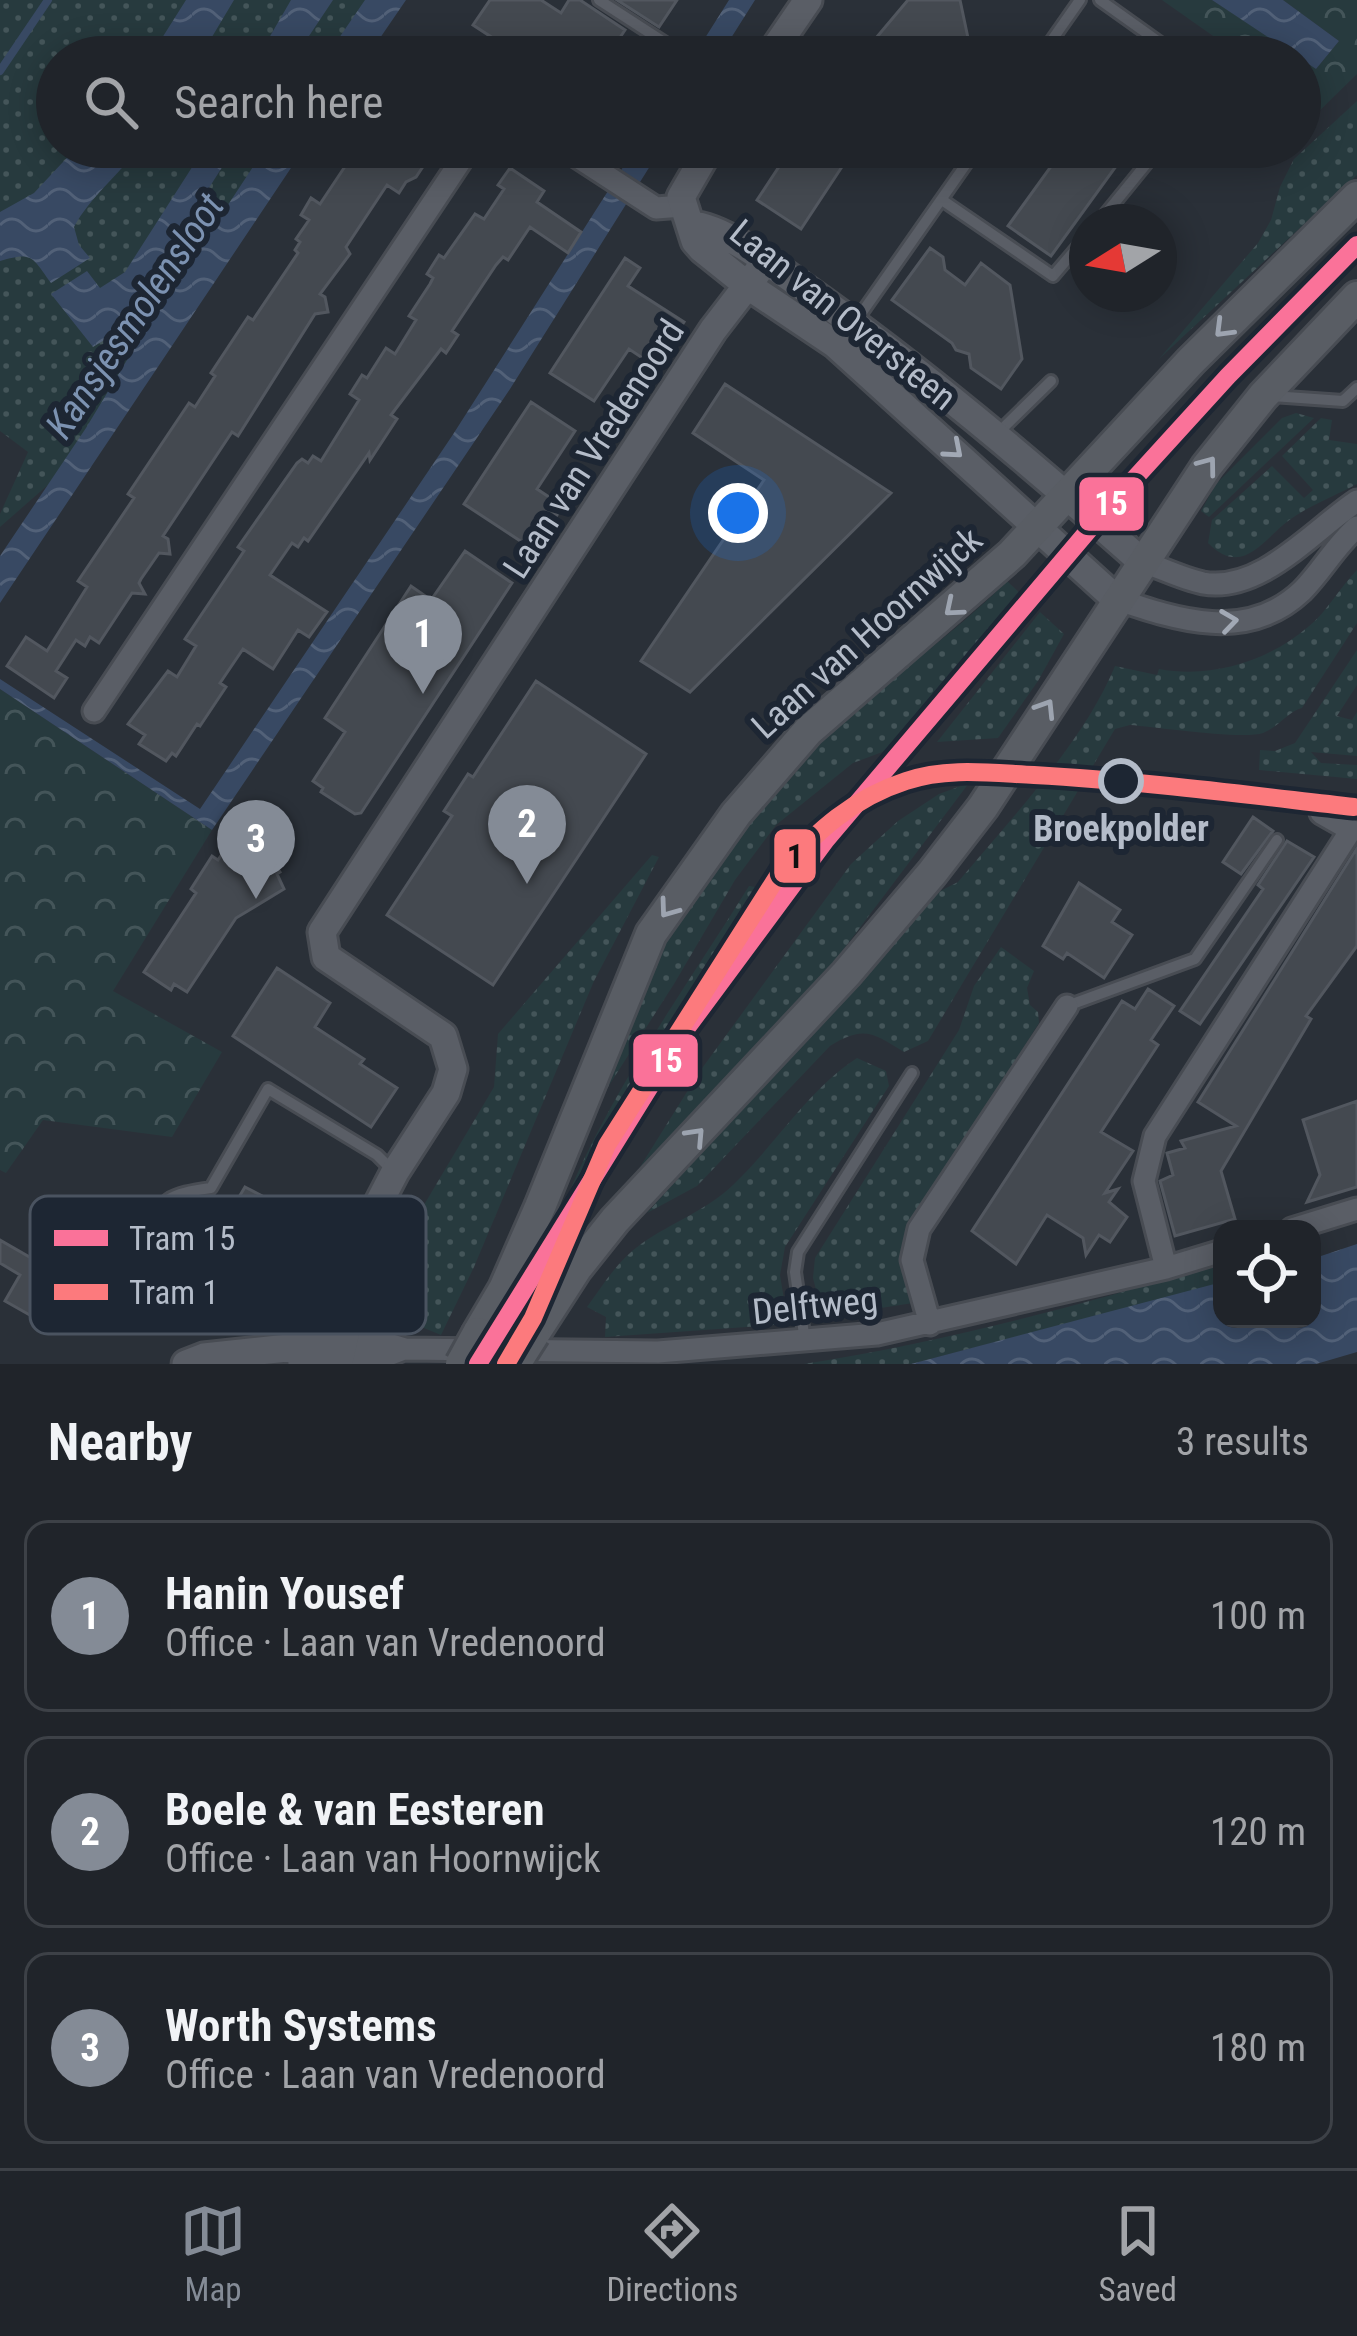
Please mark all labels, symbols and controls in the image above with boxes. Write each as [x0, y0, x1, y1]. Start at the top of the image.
search box [36, 36, 1321, 168]
icon: search [78, 69, 144, 135]
text: Search here [174, 76, 383, 129]
water label: Kansjesmolensloot [36, 184, 234, 447]
north arrow [1069, 204, 1177, 312]
street label: Laan van Oversteen [722, 211, 964, 419]
street label: Laan van Vredenoord [495, 312, 693, 586]
one-way arrow [1215, 315, 1237, 337]
one-way arrow [940, 436, 962, 457]
one-way arrow [1194, 457, 1216, 478]
line badge: 15 [1077, 475, 1146, 533]
your location [708, 483, 768, 543]
text: 15 [1094, 484, 1128, 523]
street label: Laan van Hoornwijck [743, 519, 991, 747]
one-way arrow [945, 594, 967, 616]
pin: 1 [384, 595, 462, 694]
one-way arrow [1219, 609, 1238, 635]
one-way arrow [1032, 699, 1054, 721]
marker: Broekpolder [1100, 760, 1142, 802]
pin: 2 [488, 785, 566, 884]
pin: 3 [217, 800, 295, 899]
place label: Broekpolder [1033, 808, 1209, 850]
line badge: 1 [772, 827, 818, 885]
text: 1 [787, 837, 803, 876]
one-way arrow [661, 896, 683, 917]
line badge: 15 [631, 1032, 700, 1089]
text: 15 [649, 1041, 683, 1080]
one-way arrow [682, 1129, 704, 1150]
legend [30, 1196, 426, 1334]
text: Tram 15 [129, 1219, 235, 1258]
map controls [1213, 1220, 1321, 1328]
button: locate [1213, 1220, 1321, 1328]
text: Tram 1 [129, 1273, 219, 1312]
street label: Delftweg [750, 1279, 880, 1333]
text: Nearby [48, 1413, 192, 1472]
text: 3 results [1176, 1419, 1309, 1465]
text: Hanin Yousef [165, 1567, 404, 1620]
text: 1 [80, 1593, 100, 1639]
text: 100 m [1210, 1593, 1306, 1639]
text: Office · Laan van Vredenoord [165, 1620, 605, 1666]
text: Boele & van Eesteren [165, 1783, 545, 1836]
text: 2 [80, 1809, 100, 1855]
text: 120 m [1210, 1809, 1306, 1855]
text: Office · Laan van Hoornwijck [165, 1836, 601, 1882]
text: Worth Systems [165, 1999, 437, 2052]
text: 3 [80, 2025, 100, 2071]
text: 180 m [1210, 2025, 1306, 2071]
text: Office · Laan van Vredenoord [165, 2052, 605, 2098]
tab: Map [180, 2198, 246, 2309]
tab: Directions [606, 2198, 738, 2309]
tab: Saved [1098, 2198, 1177, 2309]

